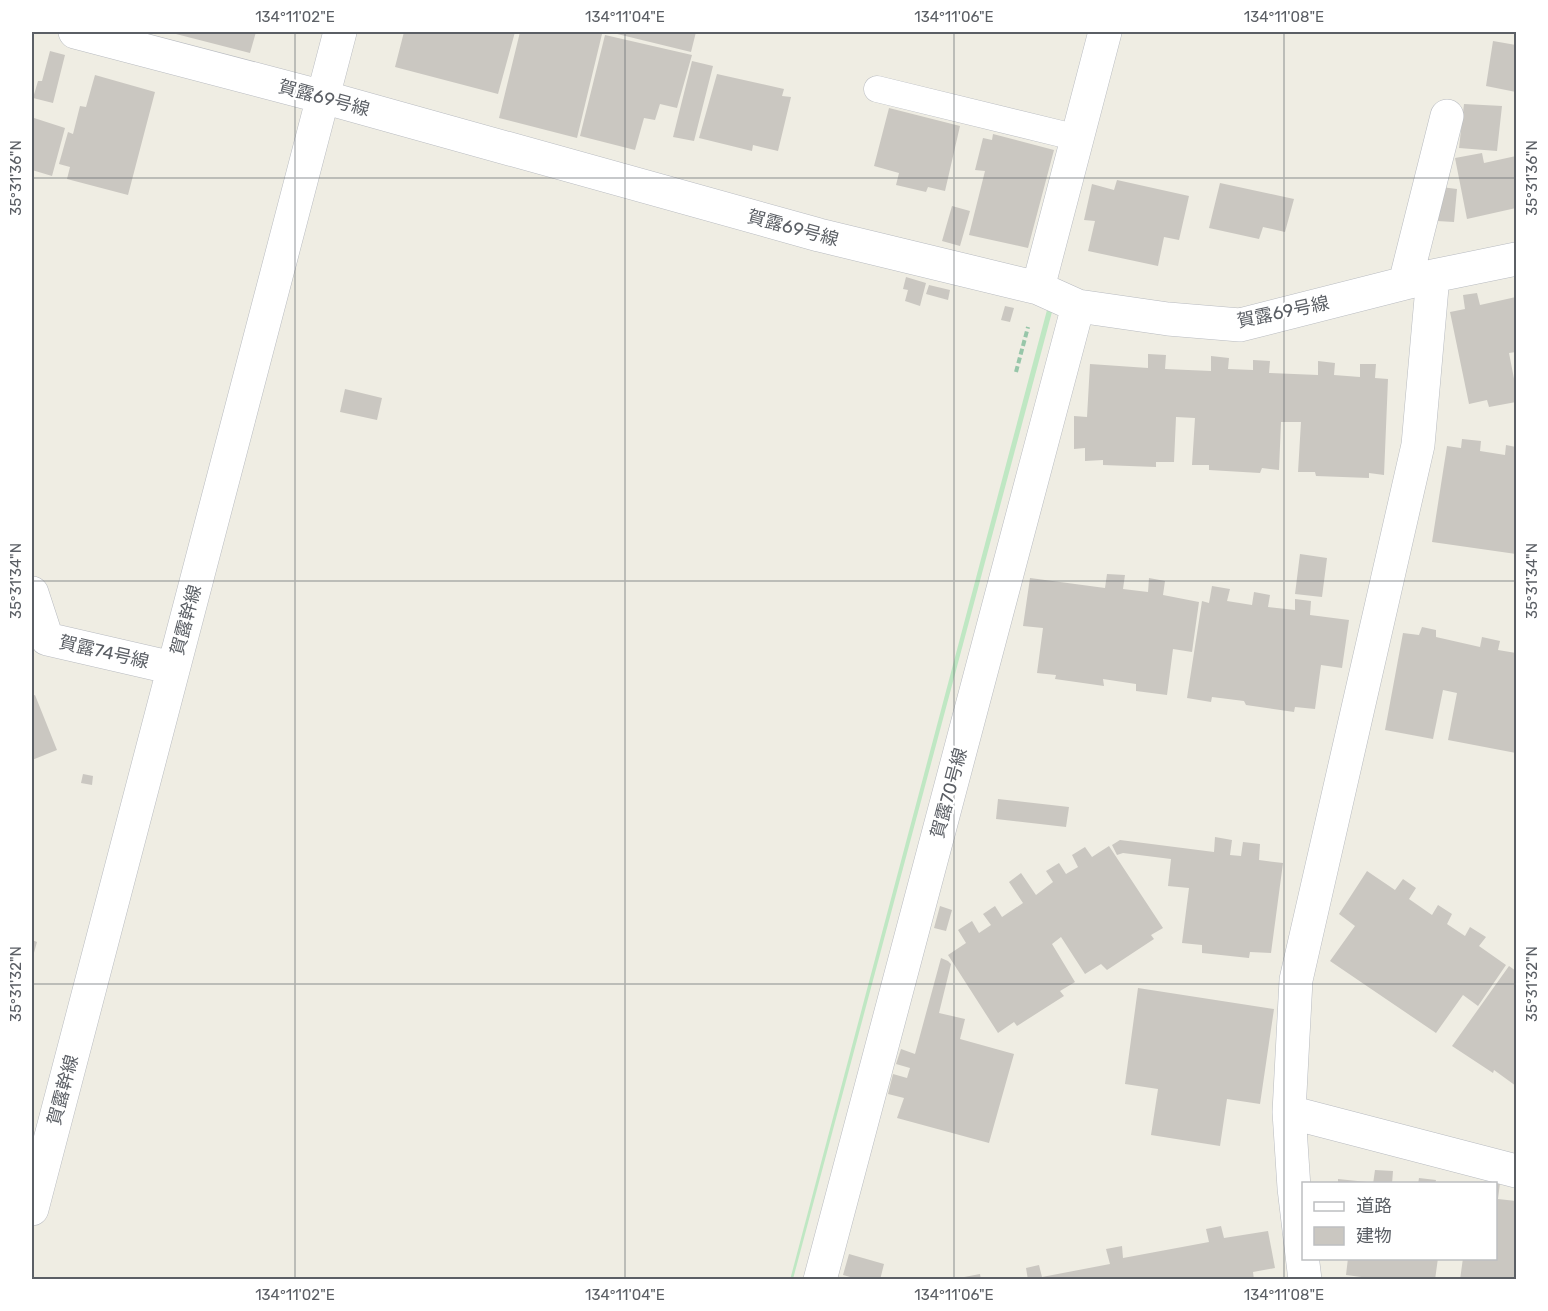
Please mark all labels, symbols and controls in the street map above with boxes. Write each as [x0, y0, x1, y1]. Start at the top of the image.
text: 134°11'02"E [255, 8, 335, 26]
text: 134°11'04"E [585, 8, 665, 26]
text: 134°11'06"E [914, 8, 994, 26]
text: 134°11'08"E [1244, 8, 1324, 26]
street label: 賀露69号線 [276, 75, 372, 121]
text: 35°31'36"N [7, 140, 25, 216]
text: 35°31'36"N [1523, 140, 1541, 216]
street label: 賀露69号線 [745, 205, 841, 251]
street label: 賀露69号線 [1235, 292, 1331, 332]
text: 35°31'34"N [7, 543, 25, 619]
text: 35°31'34"N [1523, 543, 1541, 619]
street label: 賀露幹線 [166, 582, 206, 658]
street label: 賀露74号線 [57, 631, 151, 673]
street label: 賀露70号線 [926, 745, 972, 841]
text: 35°31'32"N [7, 946, 25, 1022]
text: 35°31'32"N [1523, 946, 1541, 1022]
street label: 賀露幹線 [43, 1052, 83, 1128]
legend [1302, 1182, 1497, 1260]
text: 道路 [1356, 1195, 1392, 1217]
text: 建物 [1356, 1225, 1392, 1247]
text: 134°11'02"E [255, 1286, 335, 1304]
text: 134°11'04"E [585, 1286, 665, 1304]
text: 134°11'06"E [914, 1286, 994, 1304]
text: 134°11'08"E [1244, 1286, 1324, 1304]

